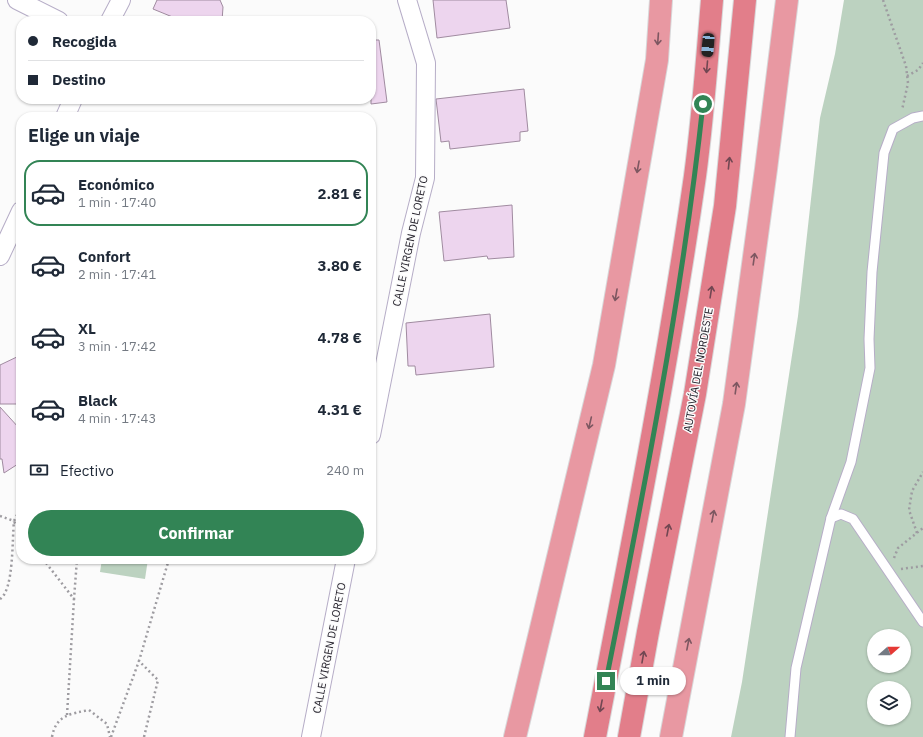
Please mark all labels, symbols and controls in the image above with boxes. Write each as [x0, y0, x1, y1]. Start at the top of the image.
text: Recogida [52, 32, 117, 51]
one-way arrow [655, 32, 662, 45]
car [701, 33, 715, 57]
one-way arrow [703, 60, 710, 73]
text: Destino [52, 70, 106, 89]
route start [694, 95, 712, 113]
text: Elige un viaje [28, 124, 140, 147]
one-way arrow [726, 157, 733, 170]
one-way arrow [634, 160, 642, 173]
street label: CALLE VIRGEN DE LORETO [389, 174, 431, 308]
icon: car [30, 175, 66, 211]
text: Económico [78, 175, 154, 194]
text: 2.81 € [317, 184, 362, 203]
text: 1 min · 17:40 [78, 194, 156, 211]
icon: car [30, 247, 66, 283]
text: Confort [78, 247, 131, 266]
one-way arrow [750, 253, 758, 266]
text: 3.80 € [317, 256, 362, 275]
text: 2 min · 17:41 [78, 266, 156, 283]
one-way arrow [708, 286, 716, 299]
one-way arrow [612, 288, 620, 301]
street label: AUTOVÍA DEL NORDESTE [680, 307, 716, 433]
icon: car [30, 319, 66, 355]
text: XL [78, 319, 96, 338]
text: 4.78 € [317, 328, 362, 347]
text: 3 min · 17:42 [78, 338, 156, 355]
one-way arrow [732, 382, 740, 395]
icon: car [30, 391, 66, 427]
text: Black [78, 391, 118, 410]
text: 4.31 € [317, 400, 362, 419]
text: 4 min · 17:43 [78, 410, 156, 427]
one-way arrow [586, 416, 593, 429]
icon: cash [28, 459, 50, 481]
text: Efectivo [60, 461, 114, 480]
text: 240 m [326, 462, 364, 479]
button: Confirmar [28, 510, 364, 556]
one-way arrow [709, 510, 717, 523]
one-way arrow [665, 524, 673, 537]
street label: CALLE VIRGEN DE LORETO [309, 581, 349, 715]
north arrow [867, 629, 911, 673]
map controls [867, 629, 911, 725]
one-way arrow [685, 638, 693, 651]
one-way arrow [639, 651, 647, 664]
callout: 1 min [620, 667, 686, 695]
route end [597, 672, 615, 690]
text: 1 min [636, 672, 670, 689]
button: layers [867, 681, 911, 725]
one-way arrow [596, 699, 604, 712]

